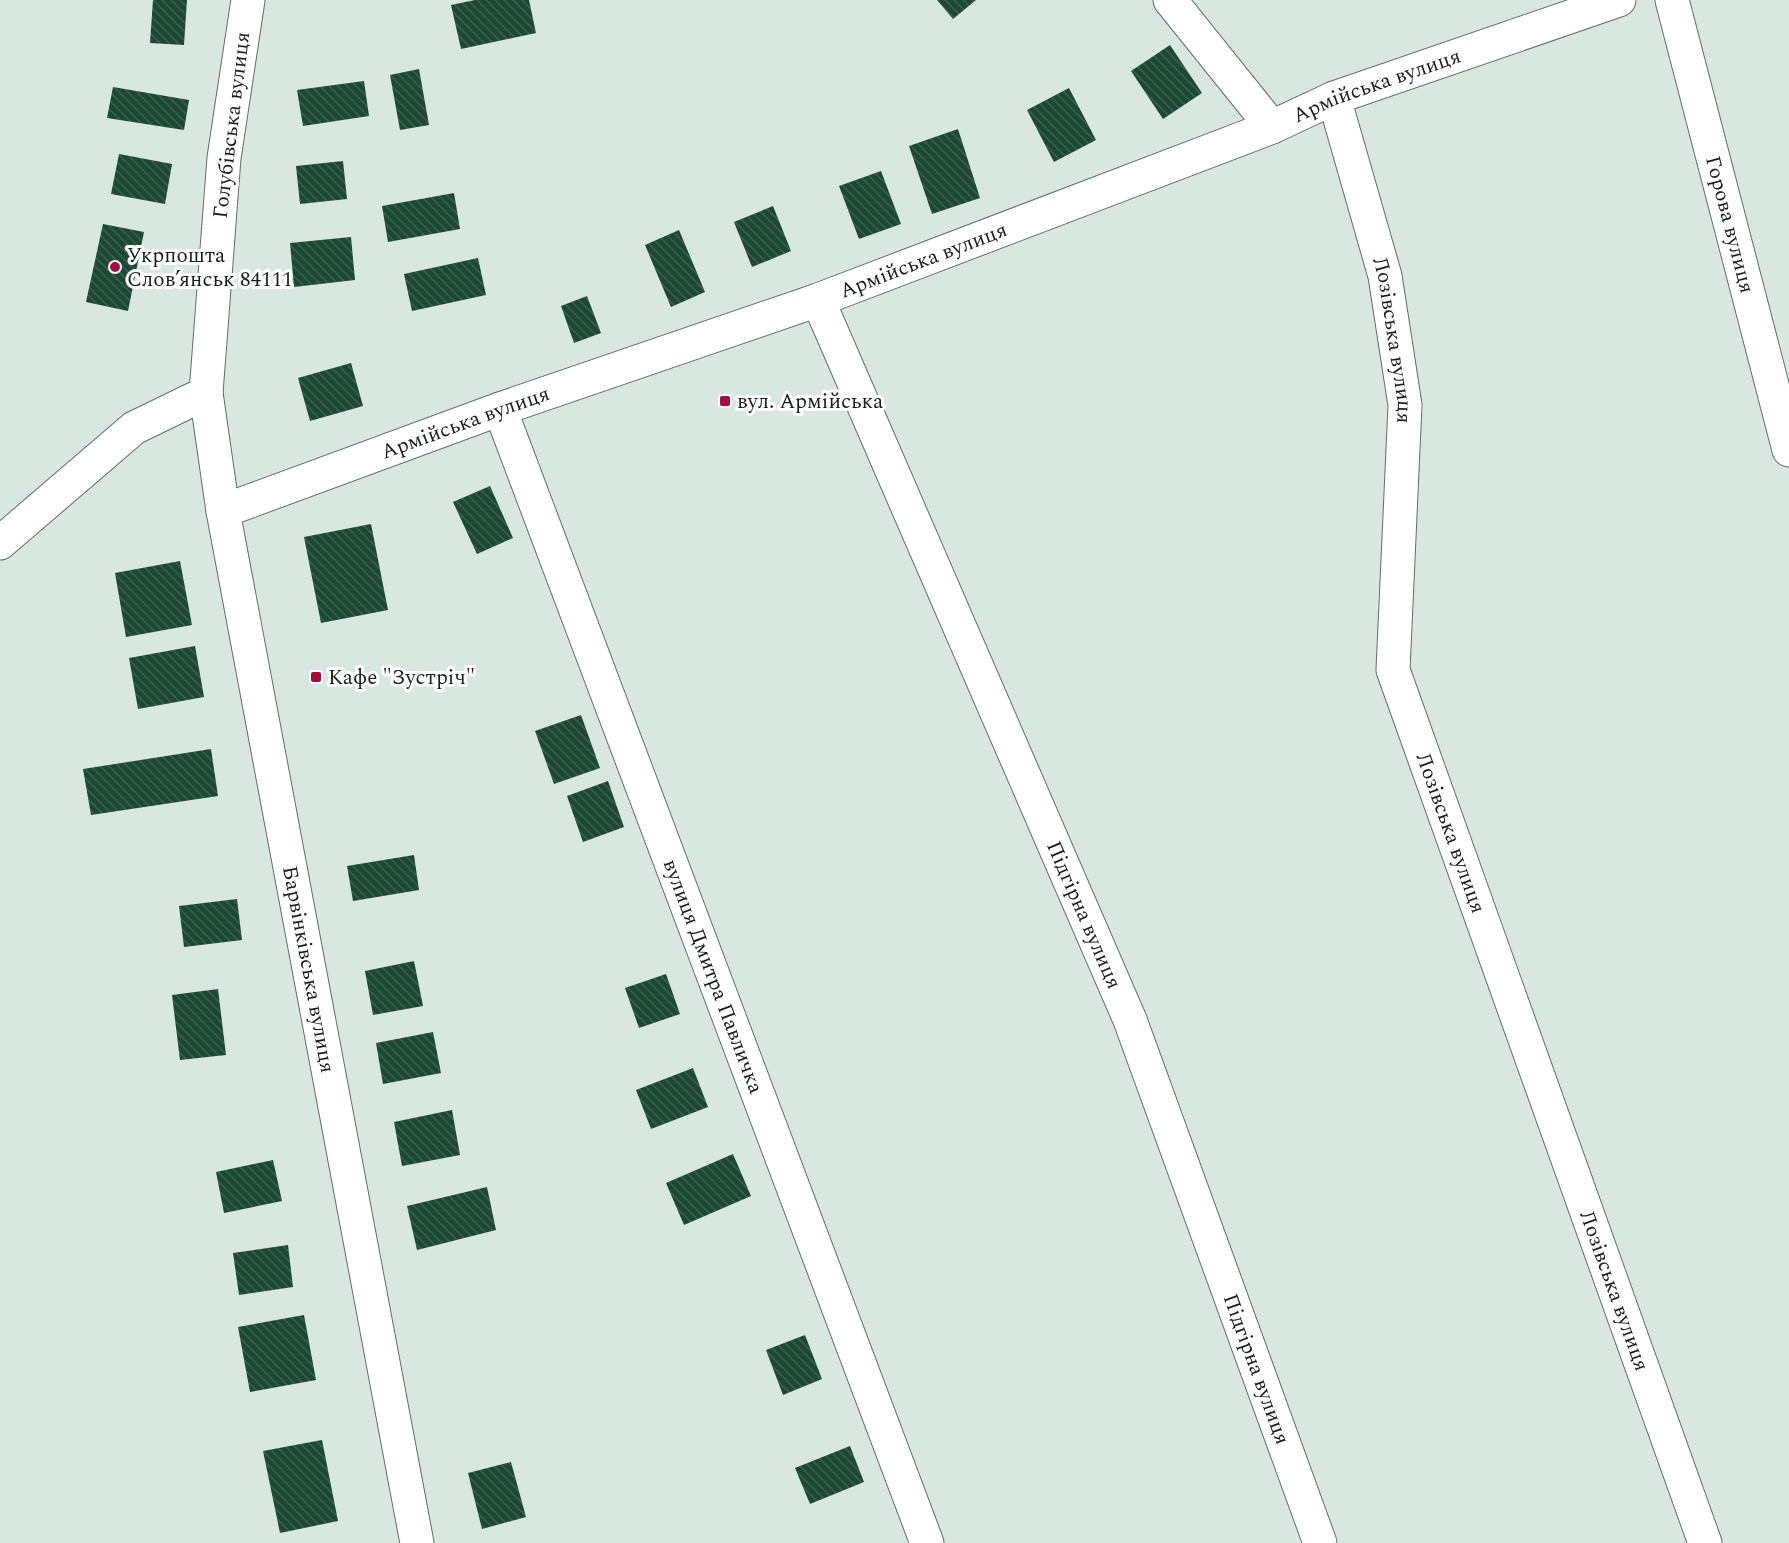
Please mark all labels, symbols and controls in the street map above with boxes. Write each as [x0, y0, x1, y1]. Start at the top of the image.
street label: Голубівська вулиця [205, 30, 259, 220]
street label: Армійська вулиця [1288, 41, 1465, 132]
street label: Горова вулиця [1696, 153, 1763, 297]
street label: Армійська вулиця [835, 214, 1012, 307]
place label: Укрпошта Слов’янськ 84111 [127, 240, 292, 296]
street label: Лозівська вулиця [1363, 253, 1420, 424]
marker: Укрпошта Слов’янськ 84111 [108, 260, 122, 274]
street label: Армійська вулиця [377, 378, 554, 468]
place label: вул. Армійська [737, 386, 884, 418]
marker: вул. Армійська [718, 394, 732, 408]
place label: Кафе "Зустріч" [328, 662, 475, 694]
marker: Кафе "Зустріч" [309, 670, 323, 684]
street label: Лозівська вулиця [1407, 748, 1494, 918]
street label: Підгірна вулиця [1037, 836, 1130, 994]
street label: вулиця Дмитра Павличка [654, 855, 772, 1099]
street label: Барвінківська вулиця [273, 863, 343, 1076]
street label: Лозівська вулиця [1570, 1206, 1657, 1376]
street label: Підгірна вулиця [1214, 1289, 1298, 1449]

